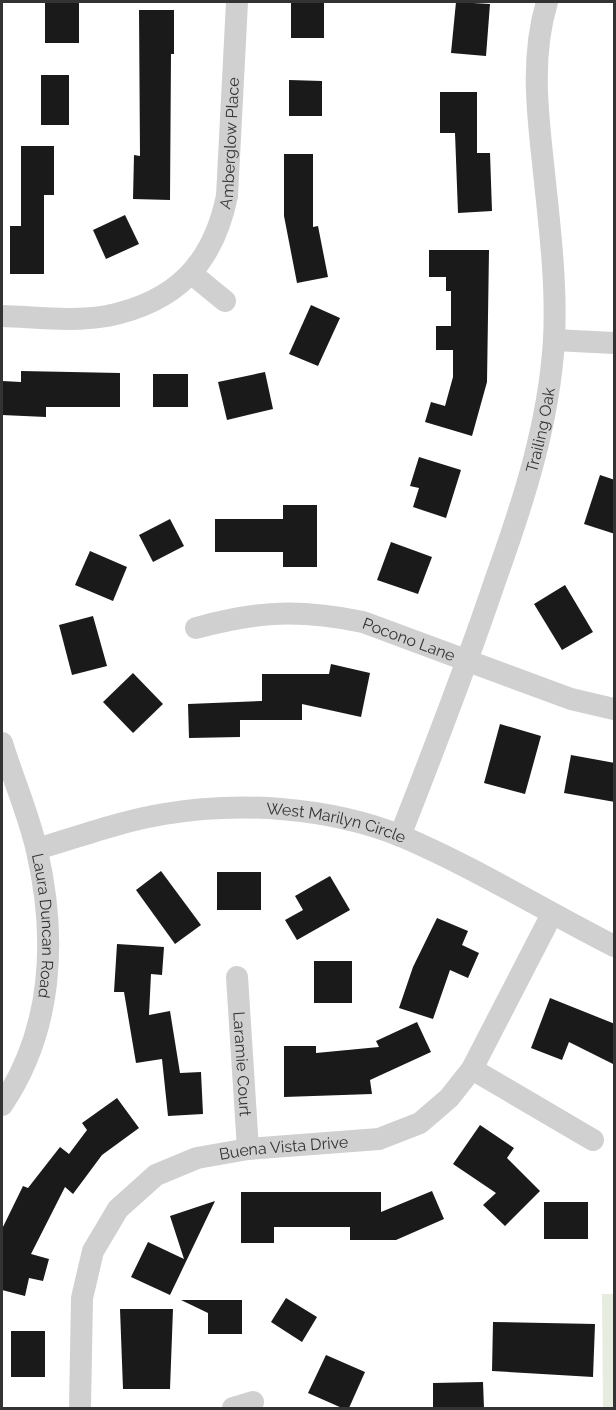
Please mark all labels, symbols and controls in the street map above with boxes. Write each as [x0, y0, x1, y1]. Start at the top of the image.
street label: Amberglow Place [215, 77, 243, 211]
street label: Trailing Oak [522, 386, 559, 475]
street label: Pocono Lane [360, 614, 458, 665]
street label: West Marilyn Circle [266, 799, 409, 847]
street label: Laura Duncan Road [28, 852, 57, 1000]
street label: Laramie Court [229, 1011, 255, 1118]
street label: Buena Vista Drive [218, 1132, 349, 1164]

